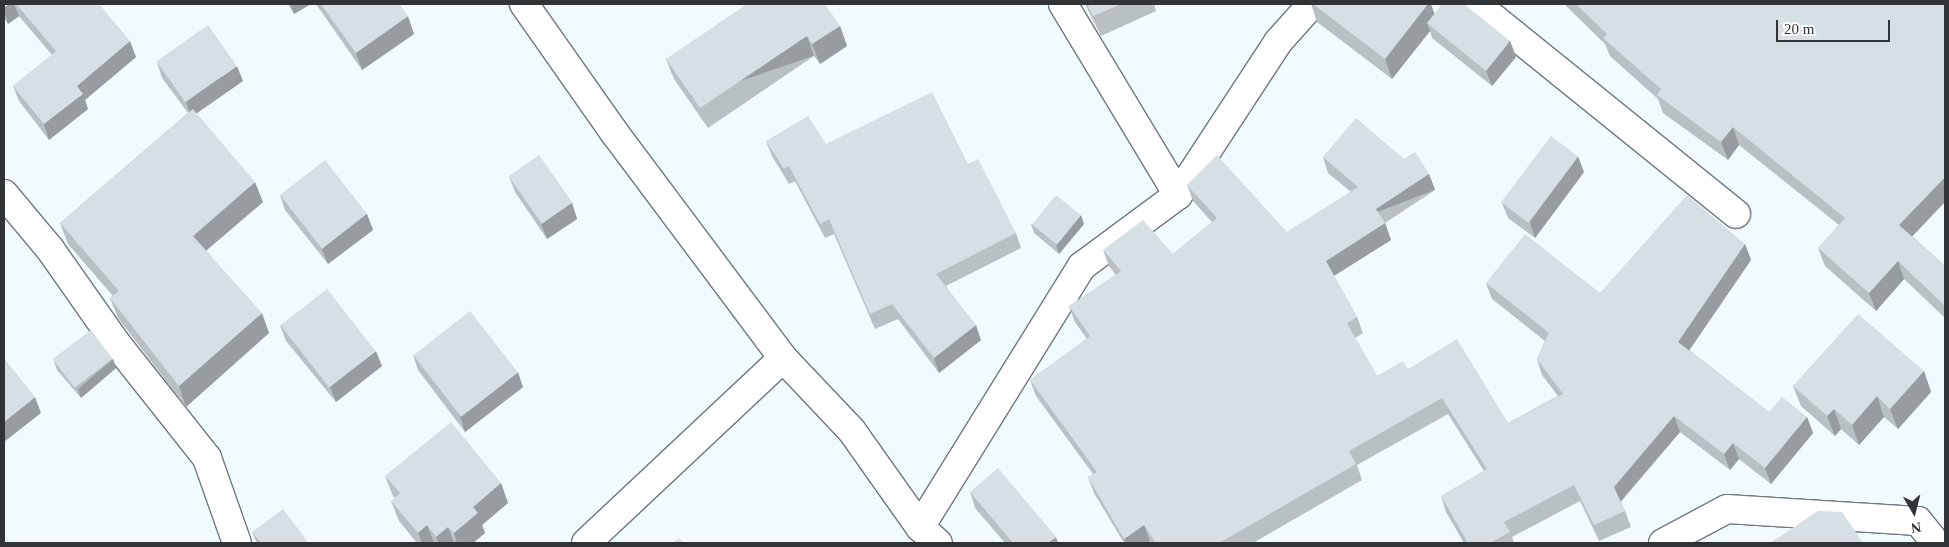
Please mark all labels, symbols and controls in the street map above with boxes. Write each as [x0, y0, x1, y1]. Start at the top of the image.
scale bar [1779, 10, 1893, 42]
text: 20 m [1784, 21, 1814, 37]
north arrow [1889, 487, 1939, 537]
text: N [1910, 519, 1922, 535]

